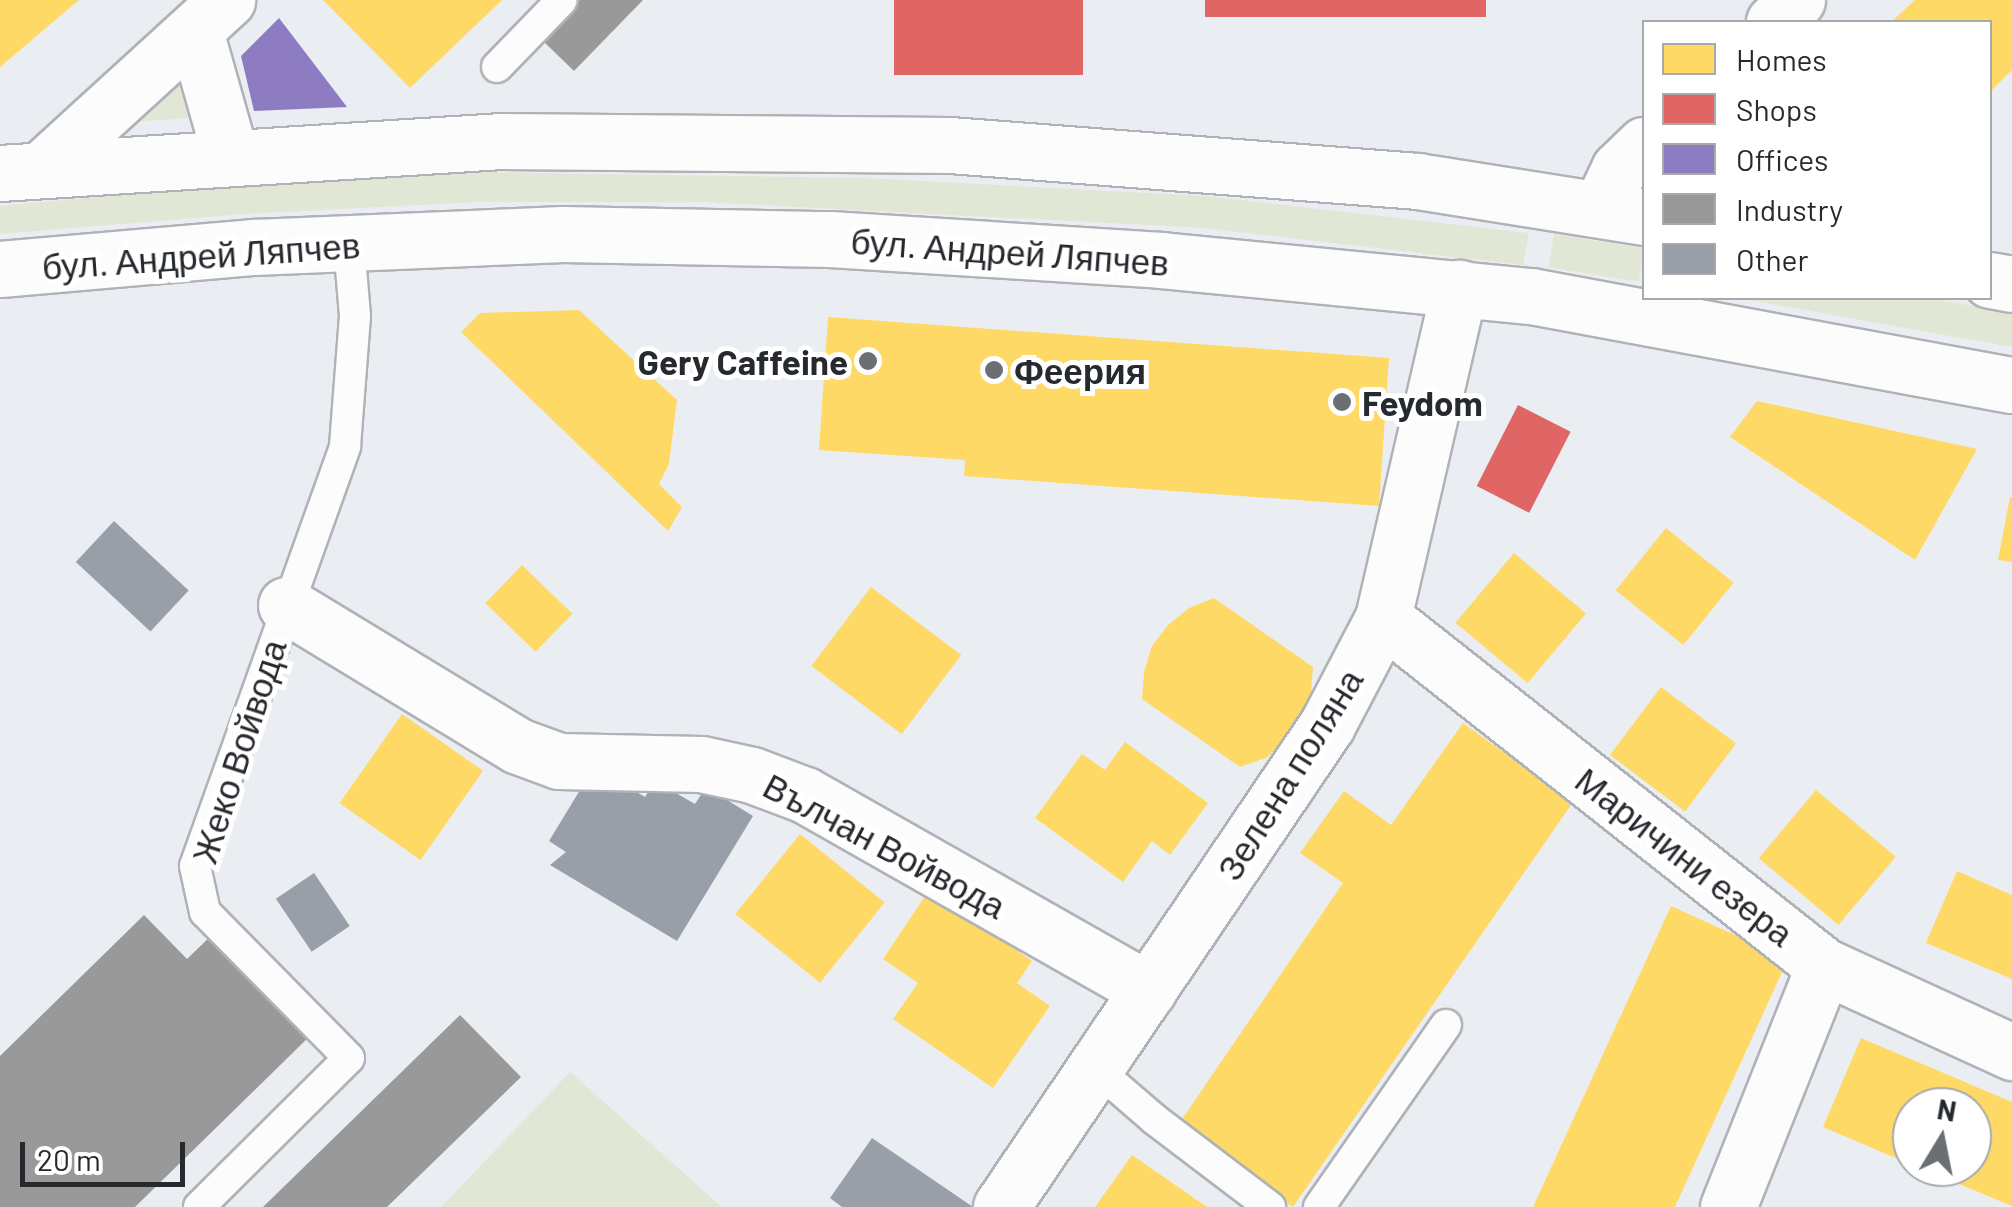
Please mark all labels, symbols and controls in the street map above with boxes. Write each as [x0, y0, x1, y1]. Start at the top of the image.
legend [1642, 20, 1992, 300]
text: Homes [1736, 41, 1827, 77]
text: Shops [1736, 91, 1817, 127]
text: Offices [1736, 141, 1829, 177]
text: Industry [1736, 191, 1843, 227]
street label: бул. Андрей Ляпчев [849, 219, 1171, 283]
street label: бул. Андрей Ляпчев [40, 223, 362, 287]
text: Other [1736, 241, 1808, 277]
place label: Gery Caffeine [638, 340, 848, 382]
place label: Феерия [1014, 349, 1146, 391]
marker: Gery Caffeine [857, 350, 879, 372]
marker: Феерия [983, 359, 1005, 381]
place label: Feydom [1362, 381, 1483, 423]
marker: Feydom [1331, 391, 1353, 413]
street label: Жеко Войвода [182, 634, 294, 868]
street label: Зелена поляна [1207, 661, 1371, 887]
street label: Маричини езера [1568, 758, 1802, 954]
street label: Вълчан Войвода [757, 764, 1013, 926]
north arrow [1892, 1087, 1992, 1187]
text: N [1935, 1091, 1959, 1128]
scale bar [25, 1122, 190, 1184]
text: 20 m [37, 1141, 101, 1177]

